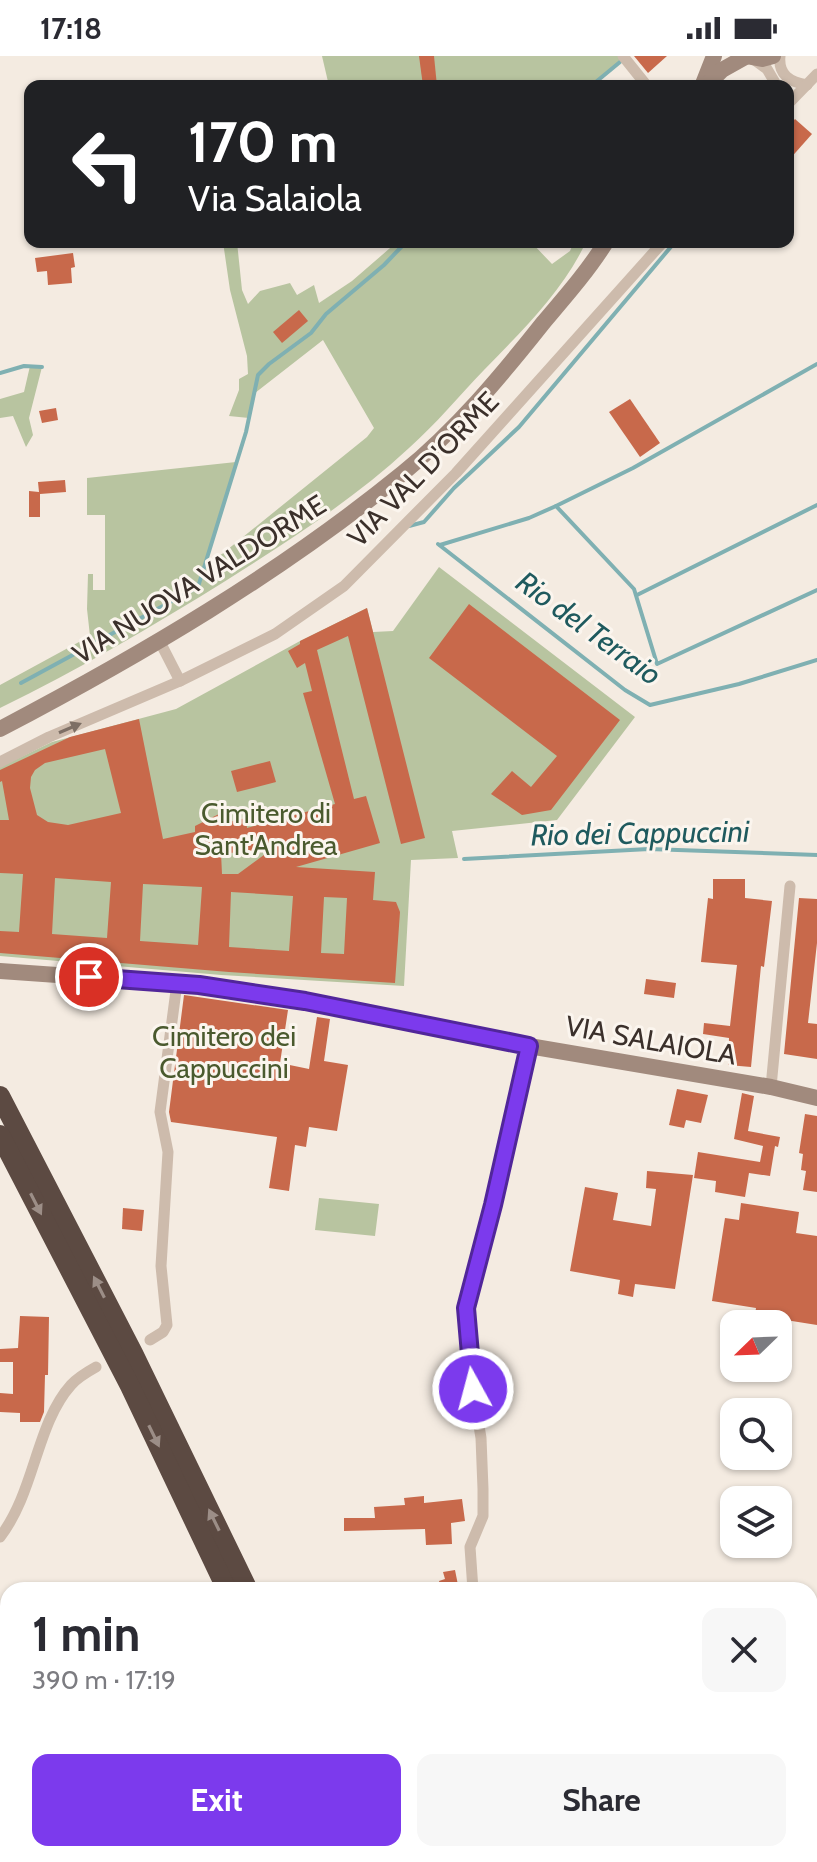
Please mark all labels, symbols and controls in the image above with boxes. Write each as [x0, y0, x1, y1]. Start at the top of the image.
text: 17:18 [40, 10, 102, 47]
text: 170 m [188, 108, 338, 176]
icon: left [56, 112, 160, 216]
text: Via Salaiola [188, 176, 362, 220]
street label: VIA VAL D'ORME [340, 384, 506, 554]
street label: VIA NUOVA VALDORME [66, 487, 332, 671]
water label: Rio del Terraio [509, 563, 669, 693]
one-way arrow [58, 722, 82, 735]
park label: Cimitero di Sant'Andrea [195, 796, 338, 862]
water label: Rio dei Cappuccini [530, 813, 750, 853]
pin [55, 943, 123, 1011]
icon: arrive [67, 955, 111, 999]
street label: VIA SALAIOLA [563, 1008, 740, 1072]
park label: Cimitero dei Cappuccini [152, 1019, 296, 1085]
one-way arrow [29, 1193, 42, 1216]
one-way arrow [92, 1275, 105, 1298]
north arrow [720, 1310, 792, 1382]
map controls [720, 1310, 792, 1558]
position arrow [431, 1347, 515, 1431]
button: search [720, 1398, 792, 1470]
one-way arrow [147, 1424, 161, 1448]
button: layers [720, 1486, 792, 1558]
one-way arrow [207, 1508, 221, 1531]
text: 1 min [32, 1605, 140, 1663]
button: close [702, 1608, 786, 1692]
text: 390 m · 17:19 [32, 1664, 176, 1696]
button: Exit [32, 1754, 401, 1846]
button: Share [417, 1754, 786, 1846]

